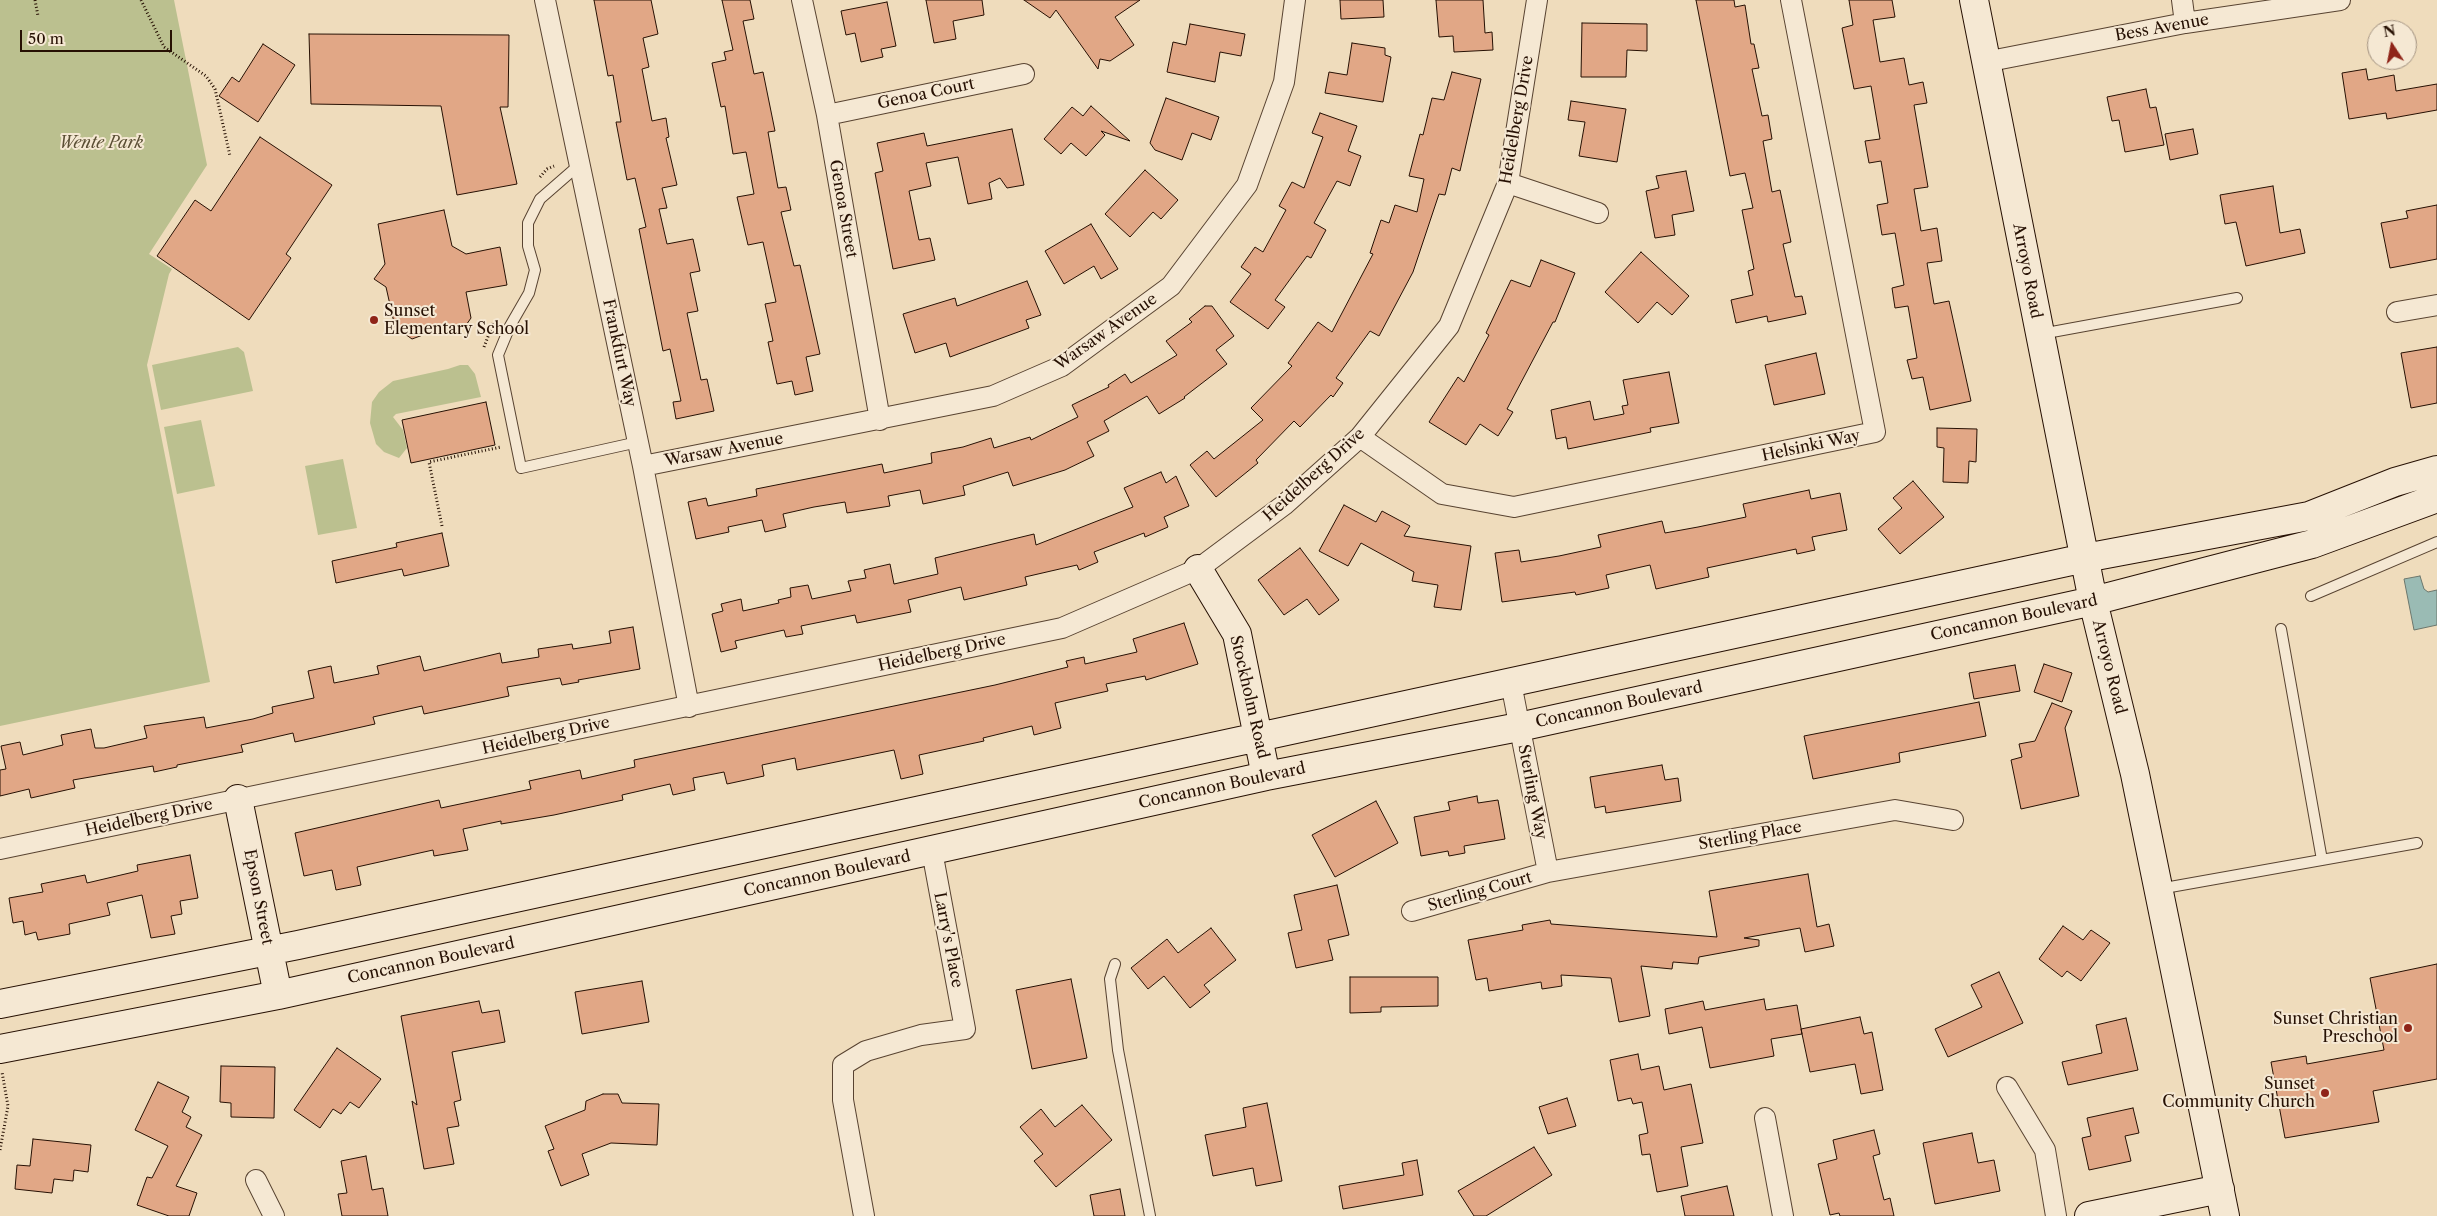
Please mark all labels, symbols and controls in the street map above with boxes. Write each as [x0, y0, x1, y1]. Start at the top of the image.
street label: Bess Avenue [2113, 10, 2211, 46]
scale bar [22, 20, 175, 52]
north arrow [2367, 20, 2417, 70]
text: N [2382, 21, 2397, 41]
text: 50 m [28, 29, 64, 48]
street label: Heidelberg Drive [1496, 54, 1538, 186]
street label: Genoa Court [876, 74, 976, 114]
park label: Wente Park [59, 133, 143, 153]
street label: Genoa Street [825, 158, 861, 260]
street label: Arroyo Road [2008, 222, 2046, 320]
street label: Warsaw Avenue [1051, 290, 1161, 374]
street label: Frankfurt Way [598, 297, 640, 409]
place label: Sunset Elementary School [384, 301, 529, 339]
marker: Sunset Elementary School [368, 314, 380, 326]
street label: Heidelberg Drive [1259, 424, 1369, 526]
street label: Helsinki Way [1760, 426, 1862, 466]
street label: Warsaw Avenue [663, 429, 785, 471]
street label: Concannon Boulevard [1929, 591, 2099, 645]
street label: Arroyo Road [2088, 618, 2130, 716]
street label: Heidelberg Drive [876, 630, 1008, 676]
street label: Stockholm Road [1225, 633, 1273, 761]
street label: Concannon Boulevard [1534, 678, 1704, 732]
street label: Heidelberg Drive [480, 713, 612, 759]
street label: Sterling Way [1513, 743, 1551, 841]
street label: Concannon Boulevard [1137, 759, 1307, 813]
street label: Heidelberg Drive [83, 795, 215, 841]
street label: Sterling Place [1697, 817, 1803, 855]
street label: Epson Street [239, 847, 277, 947]
street label: Concannon Boulevard [742, 847, 912, 901]
street label: Sterling Court [1426, 868, 1534, 916]
street label: Larry's Place [929, 891, 967, 989]
street label: Concannon Boulevard [346, 934, 516, 988]
place label: Sunset Christian Preschool [2273, 1009, 2398, 1047]
marker: Sunset Christian Preschool [2402, 1022, 2414, 1034]
place label: Sunset Community Church [2162, 1074, 2315, 1112]
marker: Sunset Community Church [2319, 1087, 2331, 1099]

